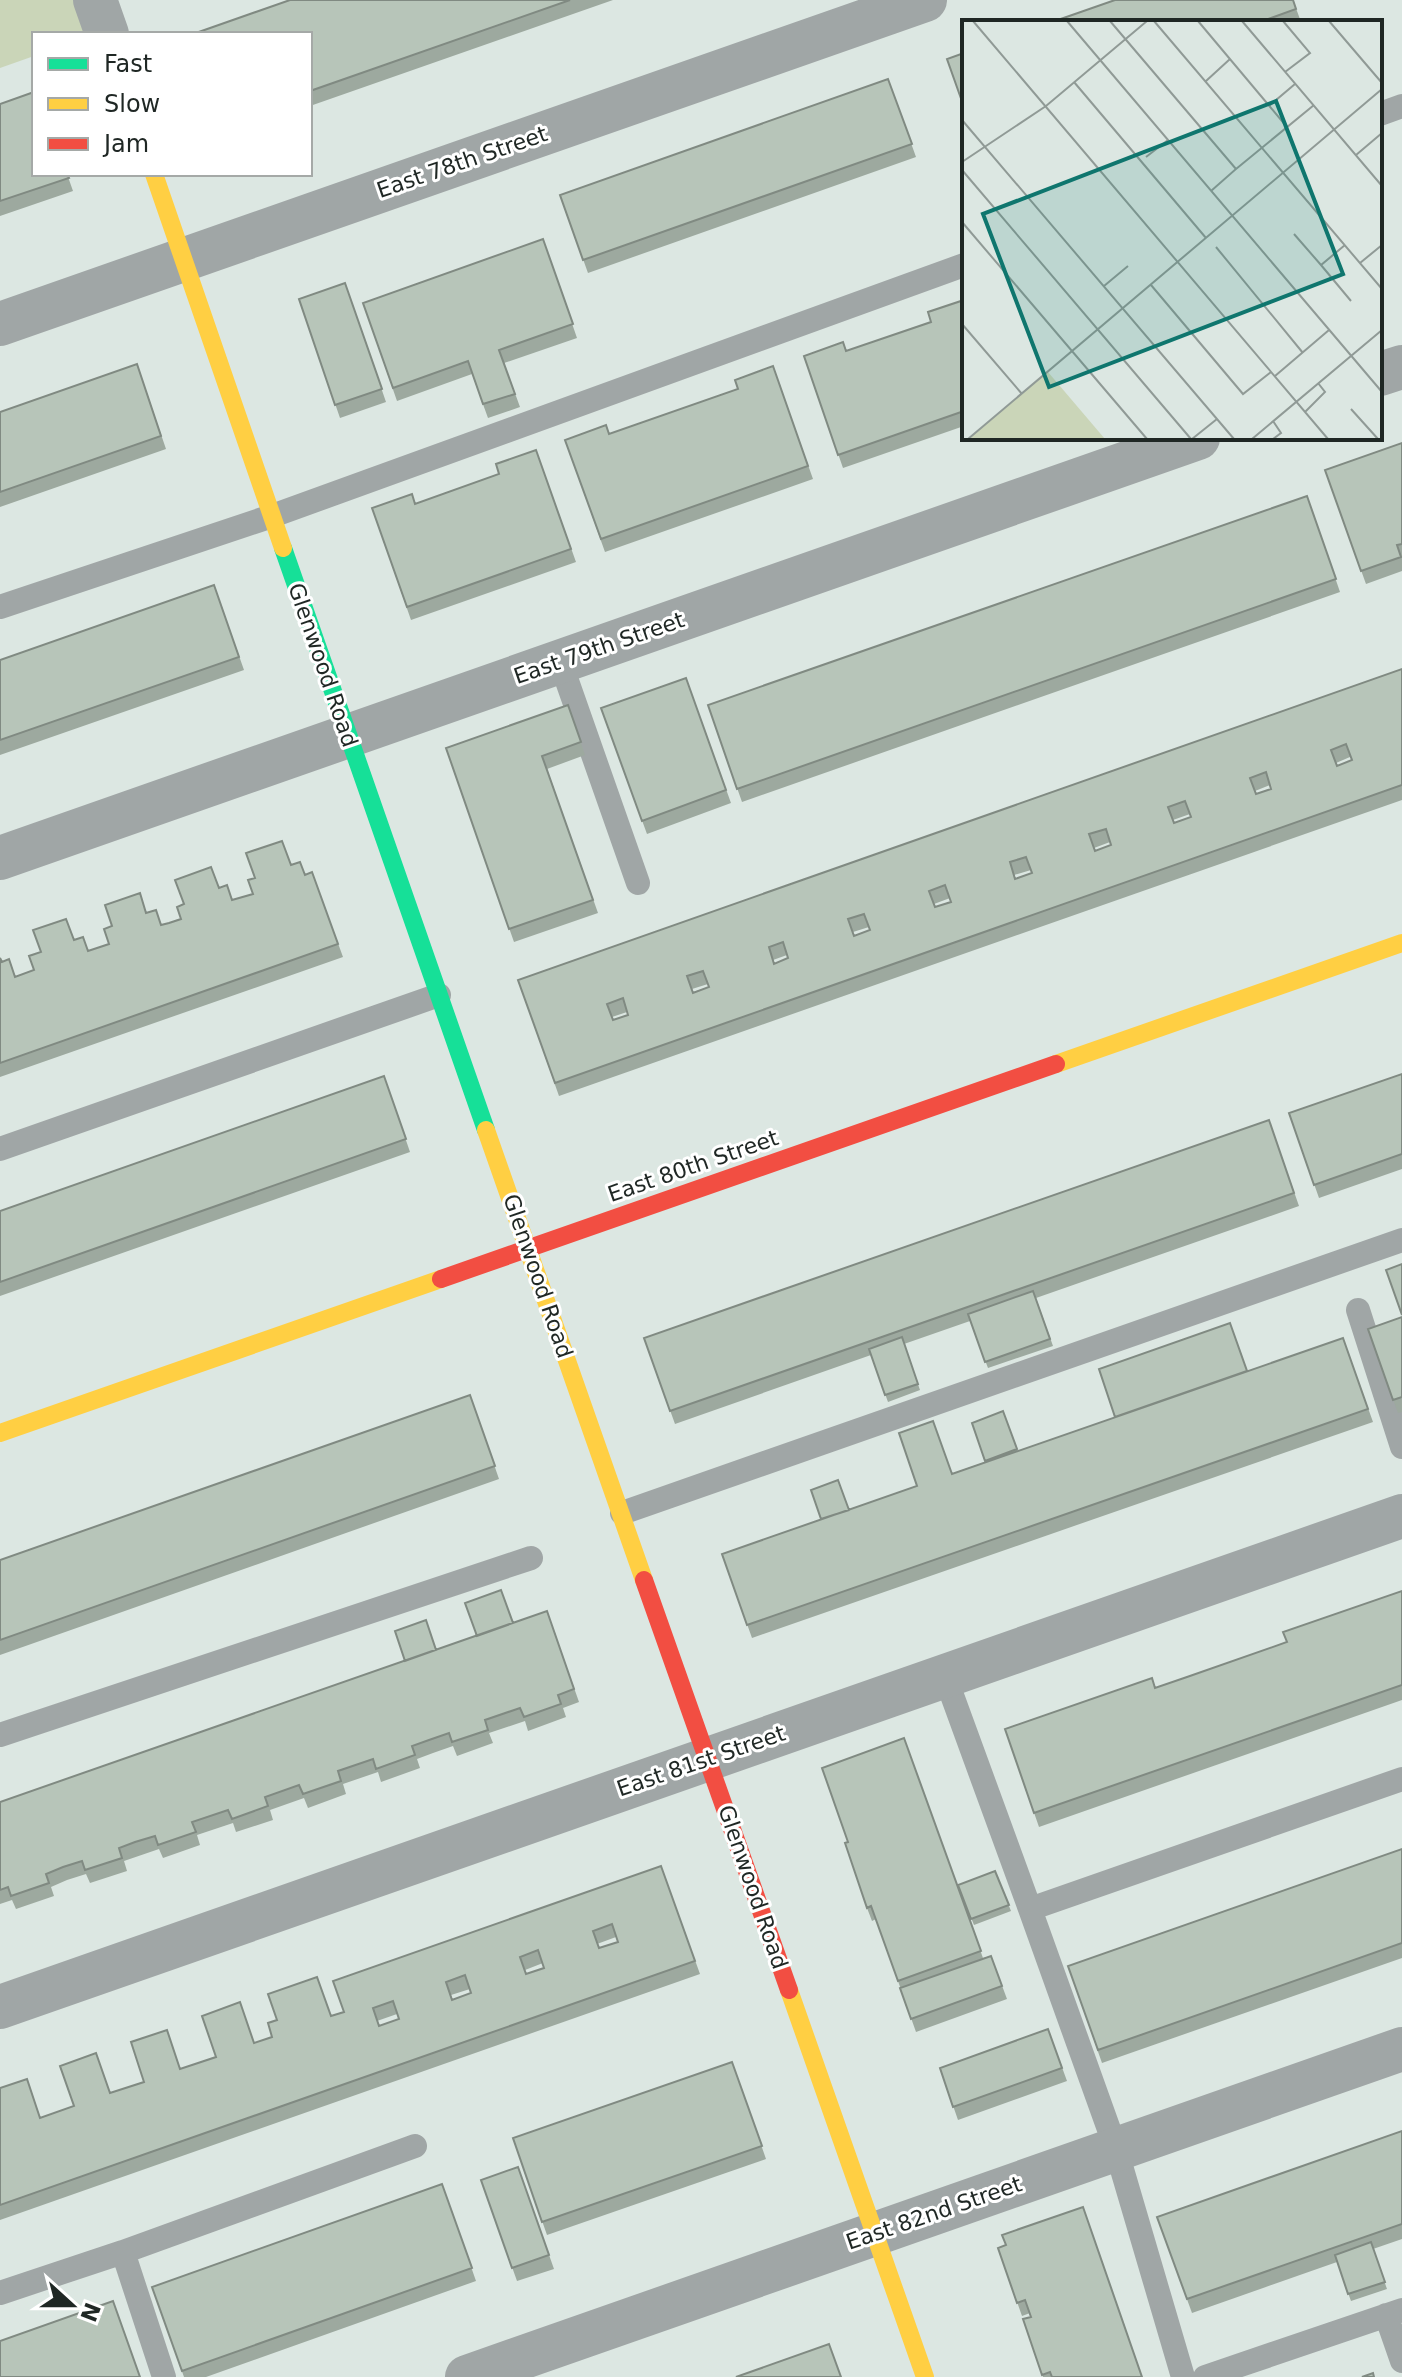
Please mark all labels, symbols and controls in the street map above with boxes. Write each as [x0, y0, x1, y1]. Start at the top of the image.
inset map [962, 20, 1382, 440]
legend [32, 32, 312, 176]
text: Fast [104, 50, 152, 78]
text: Slow [104, 90, 160, 118]
street label: East 78th Street [373, 121, 551, 203]
text: Jam [102, 130, 149, 158]
street label: Glenwood Road [283, 580, 363, 750]
street label: East 79th Street [510, 607, 688, 689]
street label: East 80th Street [604, 1125, 782, 1207]
street label: Glenwood Road [498, 1191, 578, 1361]
street label: East 81st Street [614, 1720, 789, 1802]
street label: Glenwood Road [713, 1802, 793, 1972]
street label: East 82nd Street [843, 2171, 1026, 2255]
north arrow [32, 2265, 112, 2345]
text: N [75, 2299, 105, 2325]

